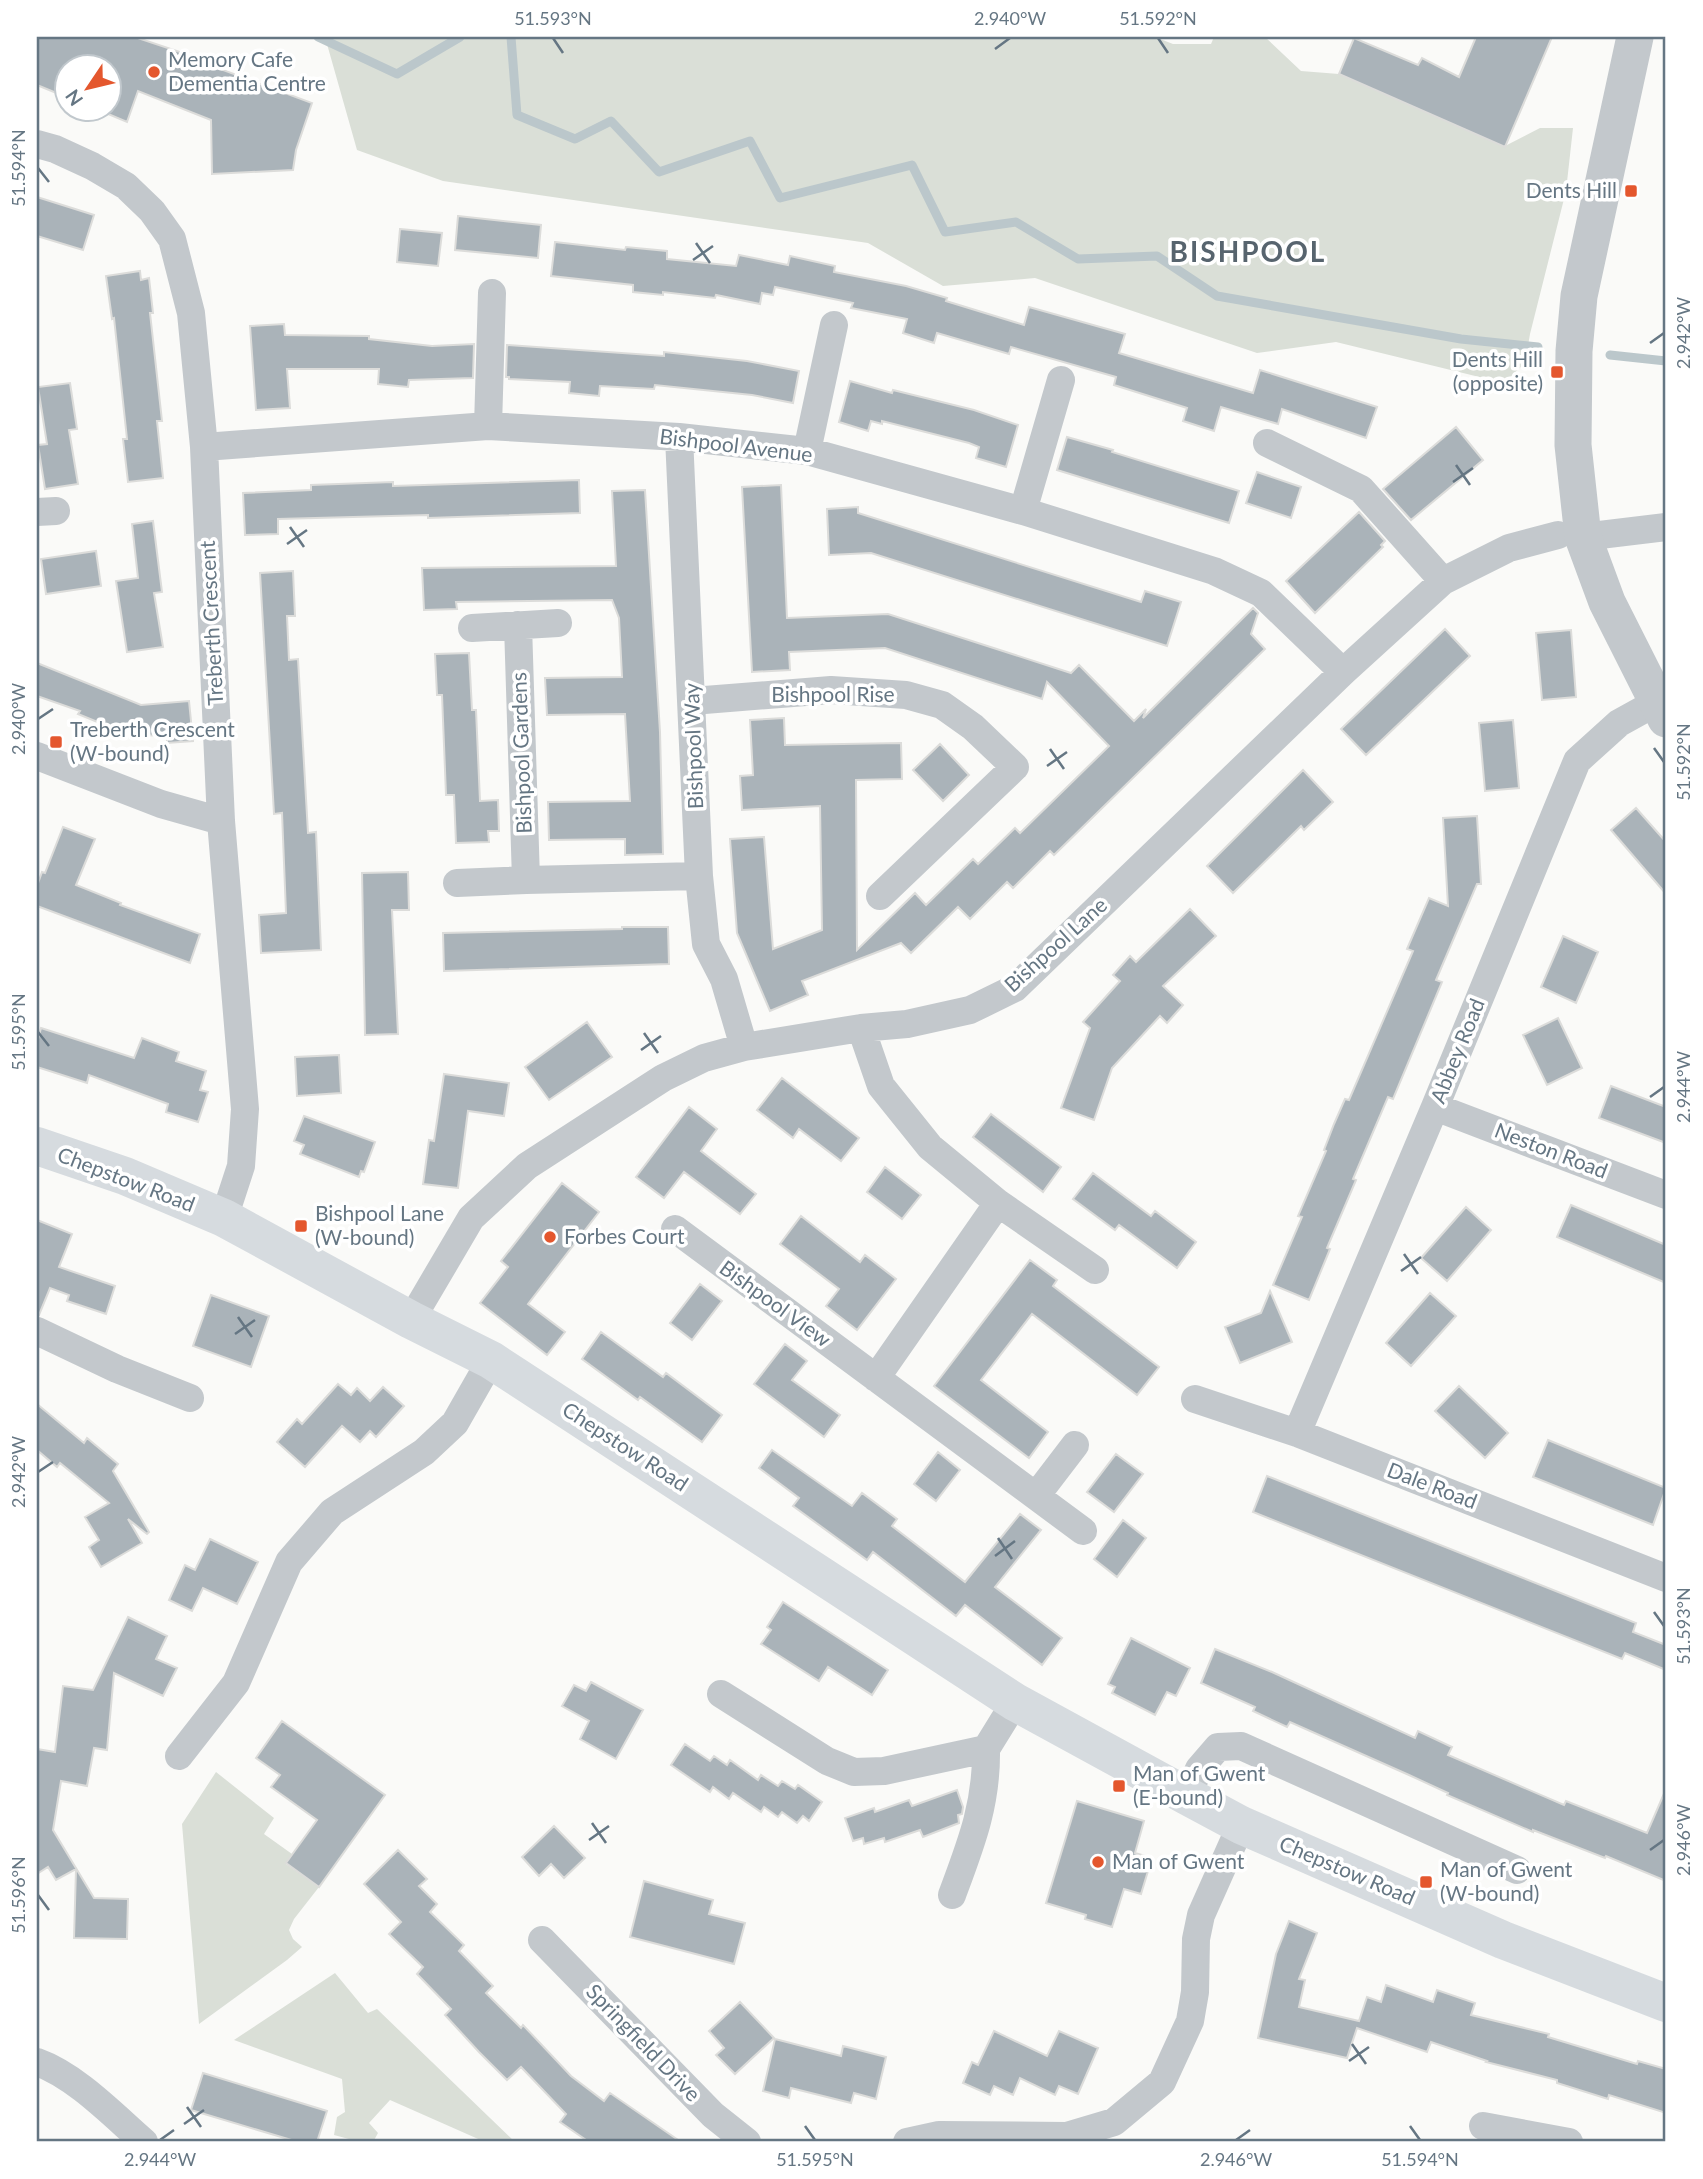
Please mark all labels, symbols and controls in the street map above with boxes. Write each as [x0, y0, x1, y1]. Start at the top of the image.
text: 51.593°N [514, 7, 592, 29]
text: 2.940°W [974, 7, 1046, 29]
text: 51.592°N [1119, 7, 1197, 29]
place label: Memory Cafe Dementia Centre [168, 46, 326, 95]
north arrow [52, 52, 122, 122]
marker: Memory Cafe Dementia Centre [146, 64, 162, 80]
text: N [60, 85, 87, 111]
text: 51.594°N [7, 129, 29, 207]
place label: Dents Hill [1526, 177, 1617, 202]
marker: Dents Hill [1623, 183, 1639, 199]
district label: BISHPOOL [1170, 234, 1326, 268]
text: 2.942°W [1672, 297, 1694, 369]
place label: Dents Hill (opposite) [1452, 346, 1543, 395]
marker: Dents Hill (opposite) [1549, 364, 1565, 380]
street label: Bishpool Avenue [658, 423, 814, 466]
street label: Treberth Crescent [194, 540, 227, 706]
street label: Bishpool Gardens [505, 672, 536, 834]
street label: Bishpool Rise [771, 681, 895, 706]
street label: Bishpool Way [678, 682, 707, 810]
text: 2.940°W [7, 683, 29, 755]
place label: Treberth Crescent (W-bound) [70, 716, 235, 765]
text: 51.592°N [1672, 723, 1694, 801]
marker: Treberth Crescent (W-bound) [48, 734, 64, 750]
street label: Bishpool Lane [999, 891, 1111, 996]
text: 51.595°N [7, 993, 29, 1071]
street label: Abbey Road [1424, 994, 1489, 1106]
text: 2.944°W [1672, 1051, 1694, 1123]
street label: Neston Road [1492, 1117, 1612, 1183]
street label: Chepstow Road [54, 1141, 199, 1216]
place label: Bishpool Lane (W-bound) [315, 1200, 444, 1249]
marker: Bishpool Lane (W-bound) [293, 1218, 309, 1234]
place label: Forbes Court [564, 1223, 685, 1248]
marker: Forbes Court [542, 1229, 558, 1245]
street label: Bishpool View [715, 1254, 837, 1352]
street label: Chepstow Road [558, 1396, 693, 1496]
text: 2.942°W [7, 1436, 29, 1508]
street label: Dale Road [1384, 1456, 1481, 1513]
text: 51.593°N [1672, 1587, 1694, 1665]
place label: Man of Gwent (E-bound) [1133, 1760, 1266, 1809]
marker: Man of Gwent (E-bound) [1111, 1778, 1127, 1794]
text: 2.946°W [1672, 1804, 1694, 1876]
street label: Chepstow Road [1276, 1830, 1419, 1909]
place label: Man of Gwent [1112, 1848, 1245, 1873]
marker: Man of Gwent [1090, 1854, 1106, 1870]
text: 51.596°N [7, 1856, 29, 1934]
place label: Man of Gwent (W-bound) [1440, 1856, 1573, 1905]
marker: Man of Gwent (W-bound) [1418, 1874, 1434, 1890]
street label: Springfield Drive [582, 1978, 706, 2106]
text: 2.944°W [124, 2148, 196, 2170]
text: 51.595°N [776, 2148, 854, 2170]
text: 2.946°W [1200, 2148, 1272, 2170]
text: 51.594°N [1381, 2148, 1459, 2170]

